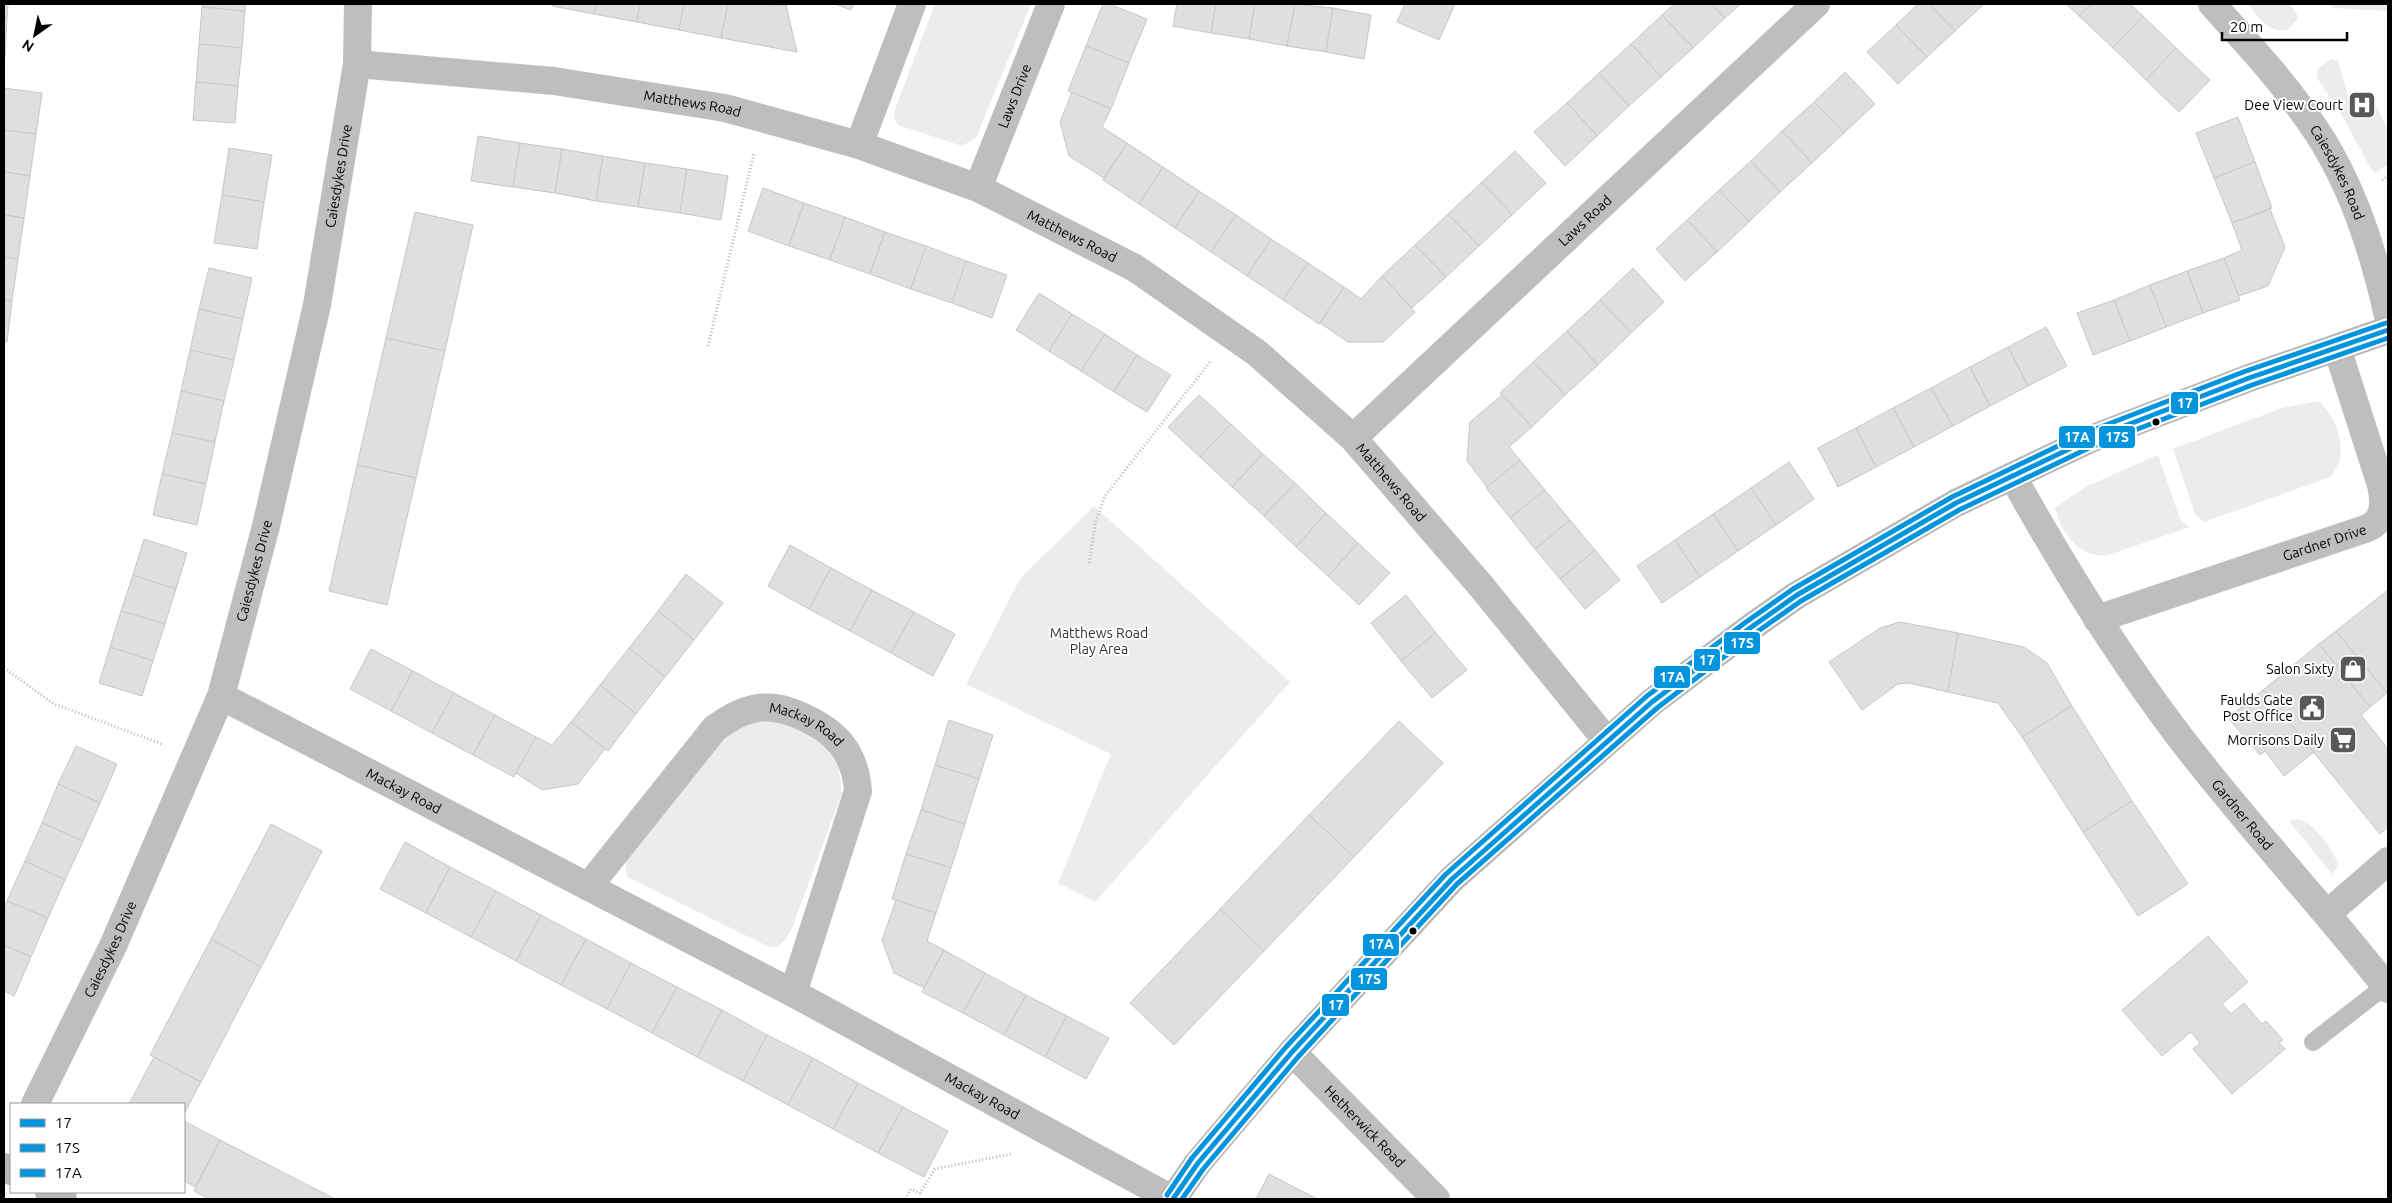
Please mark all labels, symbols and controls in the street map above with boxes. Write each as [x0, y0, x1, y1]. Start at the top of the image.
north arrow [10, 10, 60, 60]
scale bar [2222, 10, 2347, 42]
text: 20 m [2230, 18, 2263, 35]
text: N [19, 36, 37, 55]
street label: Laws Drive [995, 62, 1034, 130]
street label: Matthews Road [643, 87, 743, 120]
hospital icon: Dee View Court [2347, 90, 2377, 120]
place label: Dee View Court [2244, 97, 2343, 113]
street label: Caiesdykes Road [2307, 122, 2368, 222]
street label: Caiesdykes Drive [322, 123, 355, 229]
street label: Laws Road [1555, 192, 1615, 249]
street label: Matthews Road [1025, 206, 1120, 265]
line badge: 17 [2170, 391, 2199, 415]
text: 17 [2177, 395, 2193, 411]
unlabelled marker [2151, 417, 2161, 427]
line badge: 17A [2058, 425, 2096, 449]
line badge: 17S [2098, 425, 2136, 449]
text: 17A [2064, 429, 2090, 445]
text: 17S [2105, 429, 2129, 445]
street label: Matthews Road [1353, 440, 1430, 525]
street label: Caiesdykes Drive [233, 518, 275, 624]
street label: Gardner Drive [2281, 521, 2368, 564]
park label: Matthews Road Play Area [1050, 625, 1148, 657]
line badge: 17S [1723, 631, 1761, 655]
text: 17S [1730, 635, 1754, 651]
line badge: 17 [1693, 648, 1721, 672]
text: 17 [1699, 652, 1715, 668]
shop icon: Salon Sixty [2338, 654, 2368, 684]
place label: Salon Sixty [2266, 661, 2334, 677]
line badge: 17A [1653, 665, 1691, 689]
text: 17A [1659, 669, 1685, 685]
place label: Faulds Gate Post Office [2220, 692, 2293, 724]
public building icon: Faulds Gate Post Office [2297, 693, 2327, 723]
street label: Mackay Road [768, 699, 847, 749]
supermarket icon: Morrisons Daily [2328, 725, 2358, 755]
place label: Morrisons Daily [2227, 732, 2324, 748]
street label: Mackay Road [364, 765, 444, 817]
street label: Gardner Road [2209, 776, 2276, 853]
street label: Caiesdykes Drive [81, 898, 139, 1000]
unlabelled marker [1408, 926, 1418, 936]
line badge: 17A [1362, 933, 1400, 957]
text: 17A [1368, 936, 1394, 952]
line badge: 17S [1350, 967, 1388, 991]
text: 17S [1357, 971, 1381, 987]
line badge: 17 [1321, 993, 1350, 1017]
text: 17 [1328, 997, 1344, 1013]
street label: Mackay Road [942, 1069, 1022, 1123]
street label: Hetherwick Road [1321, 1082, 1408, 1170]
legend [10, 1103, 185, 1193]
text: 17 [55, 1114, 72, 1131]
text: 17S [55, 1139, 80, 1156]
text: 17A [55, 1164, 82, 1181]

